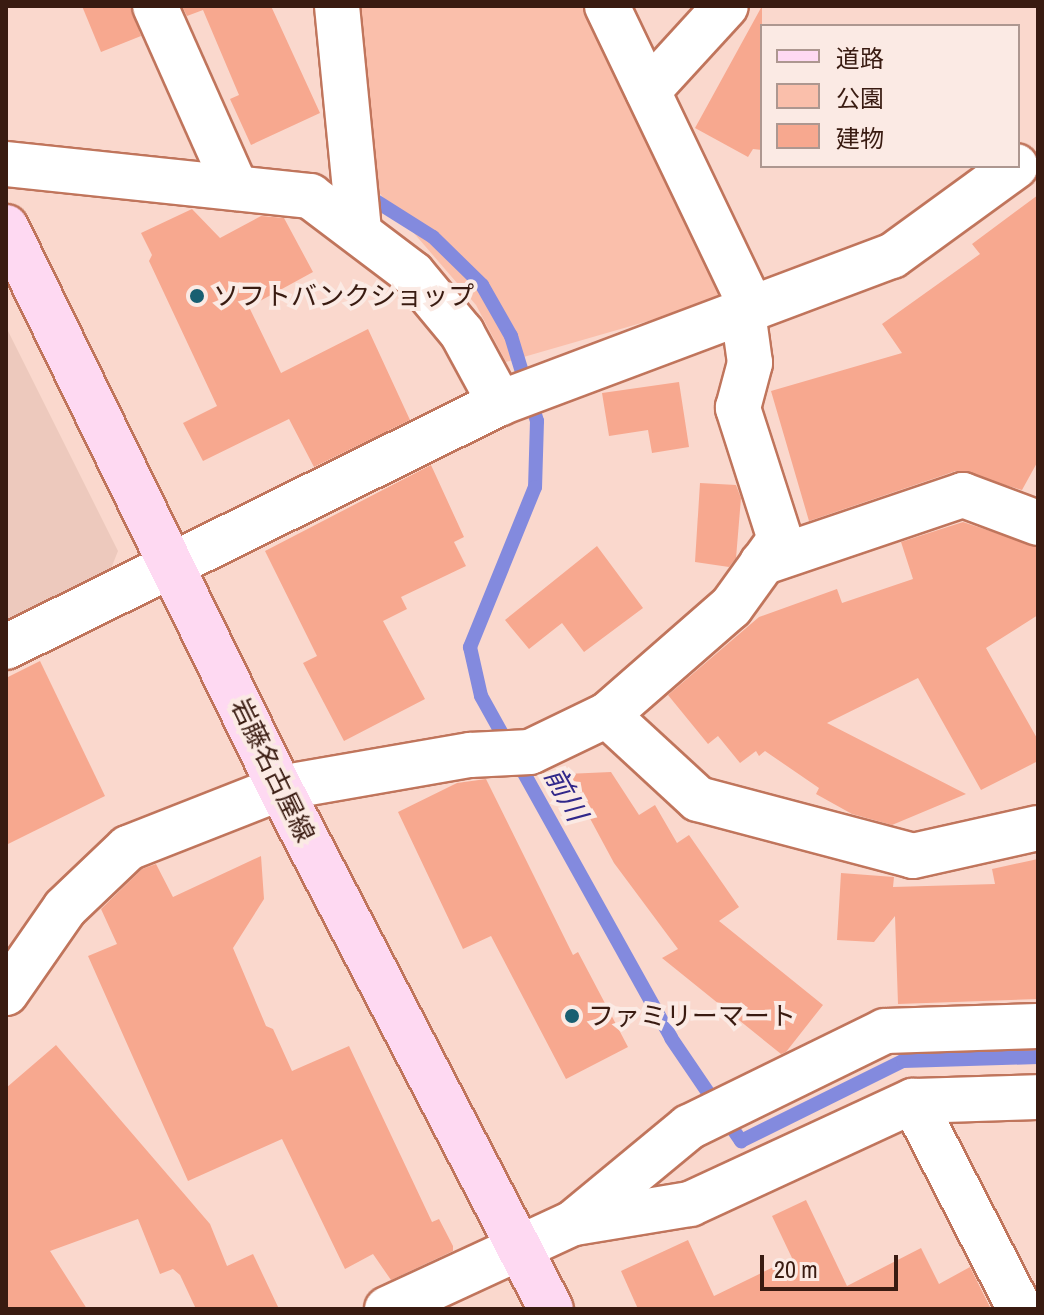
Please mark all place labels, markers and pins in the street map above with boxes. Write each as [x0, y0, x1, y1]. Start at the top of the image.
place label: ソフトバンクショップ [213, 280, 473, 312]
marker: ソフトバンクショップ [188, 287, 206, 305]
place label: ファミリーマート [588, 1000, 796, 1032]
marker: ファミリーマート [563, 1007, 581, 1025]

